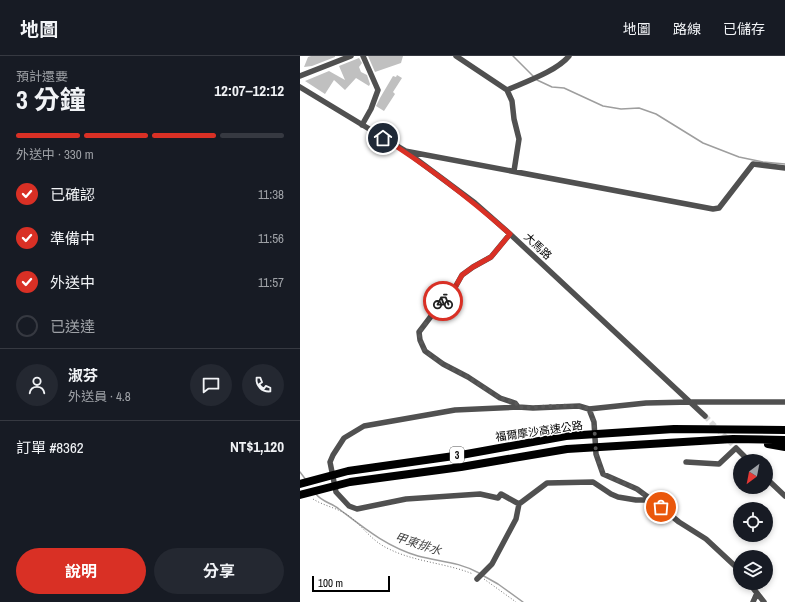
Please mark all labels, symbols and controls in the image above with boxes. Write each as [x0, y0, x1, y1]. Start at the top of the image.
text: 地圖 [20, 16, 58, 42]
text: 地圖 [623, 20, 651, 38]
text: 路線 [673, 20, 701, 38]
text: 已儲存 [723, 20, 765, 38]
text: 預計還要 [16, 68, 68, 85]
text: 12:07–12:12 [214, 80, 284, 101]
text: 3 分鐘 [16, 82, 86, 117]
pin [366, 121, 400, 155]
icon: home [372, 127, 394, 149]
text: 外送中 · 330 m [16, 146, 94, 163]
icon: check [16, 183, 38, 205]
text: 已確認 [50, 184, 95, 205]
text: 11:38 [258, 186, 284, 203]
icon: check [16, 227, 38, 249]
text: 準備中 [50, 228, 95, 249]
text: 11:56 [258, 230, 284, 247]
street label: 大馬路 [521, 230, 555, 262]
icon: check [16, 271, 38, 293]
text: 外送中 [50, 272, 95, 293]
text: 11:57 [258, 274, 284, 291]
courier [423, 281, 463, 321]
icon: bike [432, 290, 454, 312]
text: 已送達 [50, 316, 95, 337]
button: person [16, 364, 58, 406]
button: chat [190, 364, 232, 406]
button: phone [242, 364, 284, 406]
text: 淑芬 [68, 365, 98, 386]
text: 外送員 · 4.8 [68, 388, 131, 405]
street label: 福爾摩沙高速公路 [494, 418, 584, 444]
text: NT$1,120 [230, 436, 284, 457]
text: 訂單 #8362 [16, 437, 84, 458]
road number: 3 [450, 447, 464, 463]
north arrow [733, 454, 773, 494]
map controls [733, 454, 773, 590]
pin [644, 490, 678, 524]
icon: bag [650, 496, 672, 518]
button: locate [733, 502, 773, 542]
water label: 甲東排水 [393, 529, 444, 559]
button: 說明 [16, 548, 146, 594]
button: 分享 [154, 548, 284, 594]
button: layers [733, 550, 773, 590]
scale bar [312, 574, 390, 593]
text: 100 m [318, 576, 343, 590]

